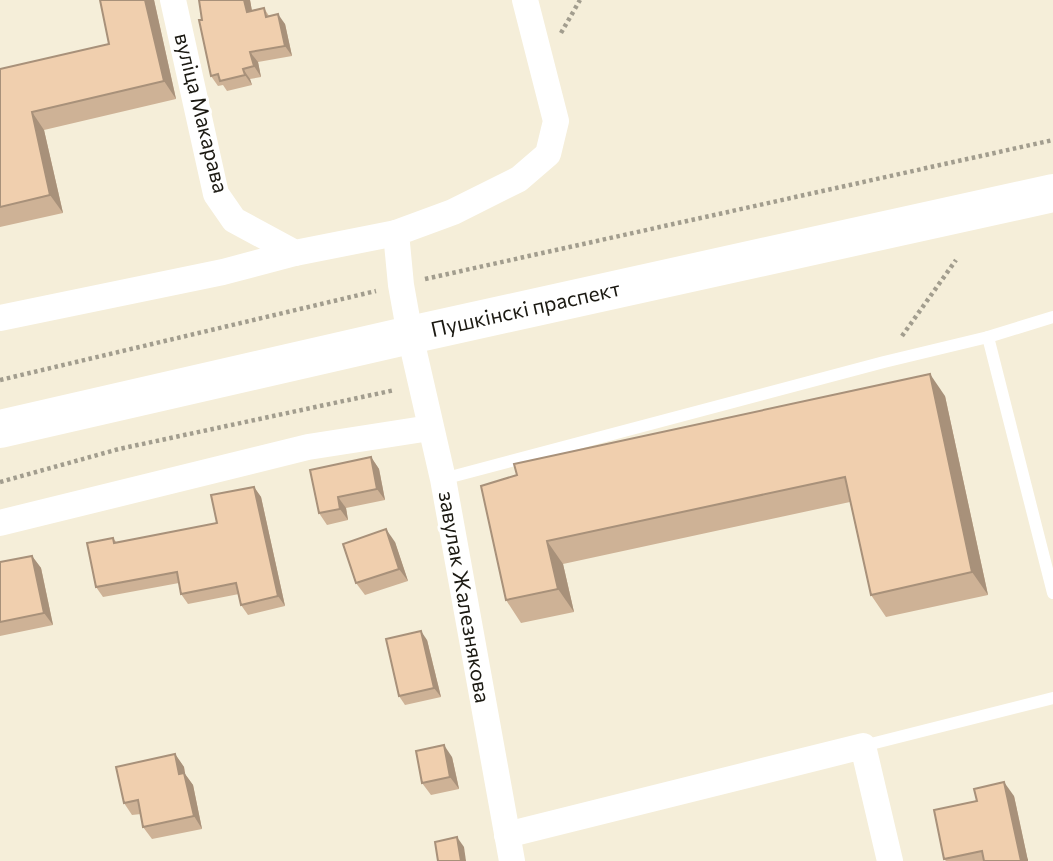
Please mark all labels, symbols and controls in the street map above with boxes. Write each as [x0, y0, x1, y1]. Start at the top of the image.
street label: вуліца Макарава [170, 30, 234, 195]
street label: Пушкінскі праспект [428, 275, 622, 341]
street label: завулак Жалезнякова [435, 489, 496, 705]

